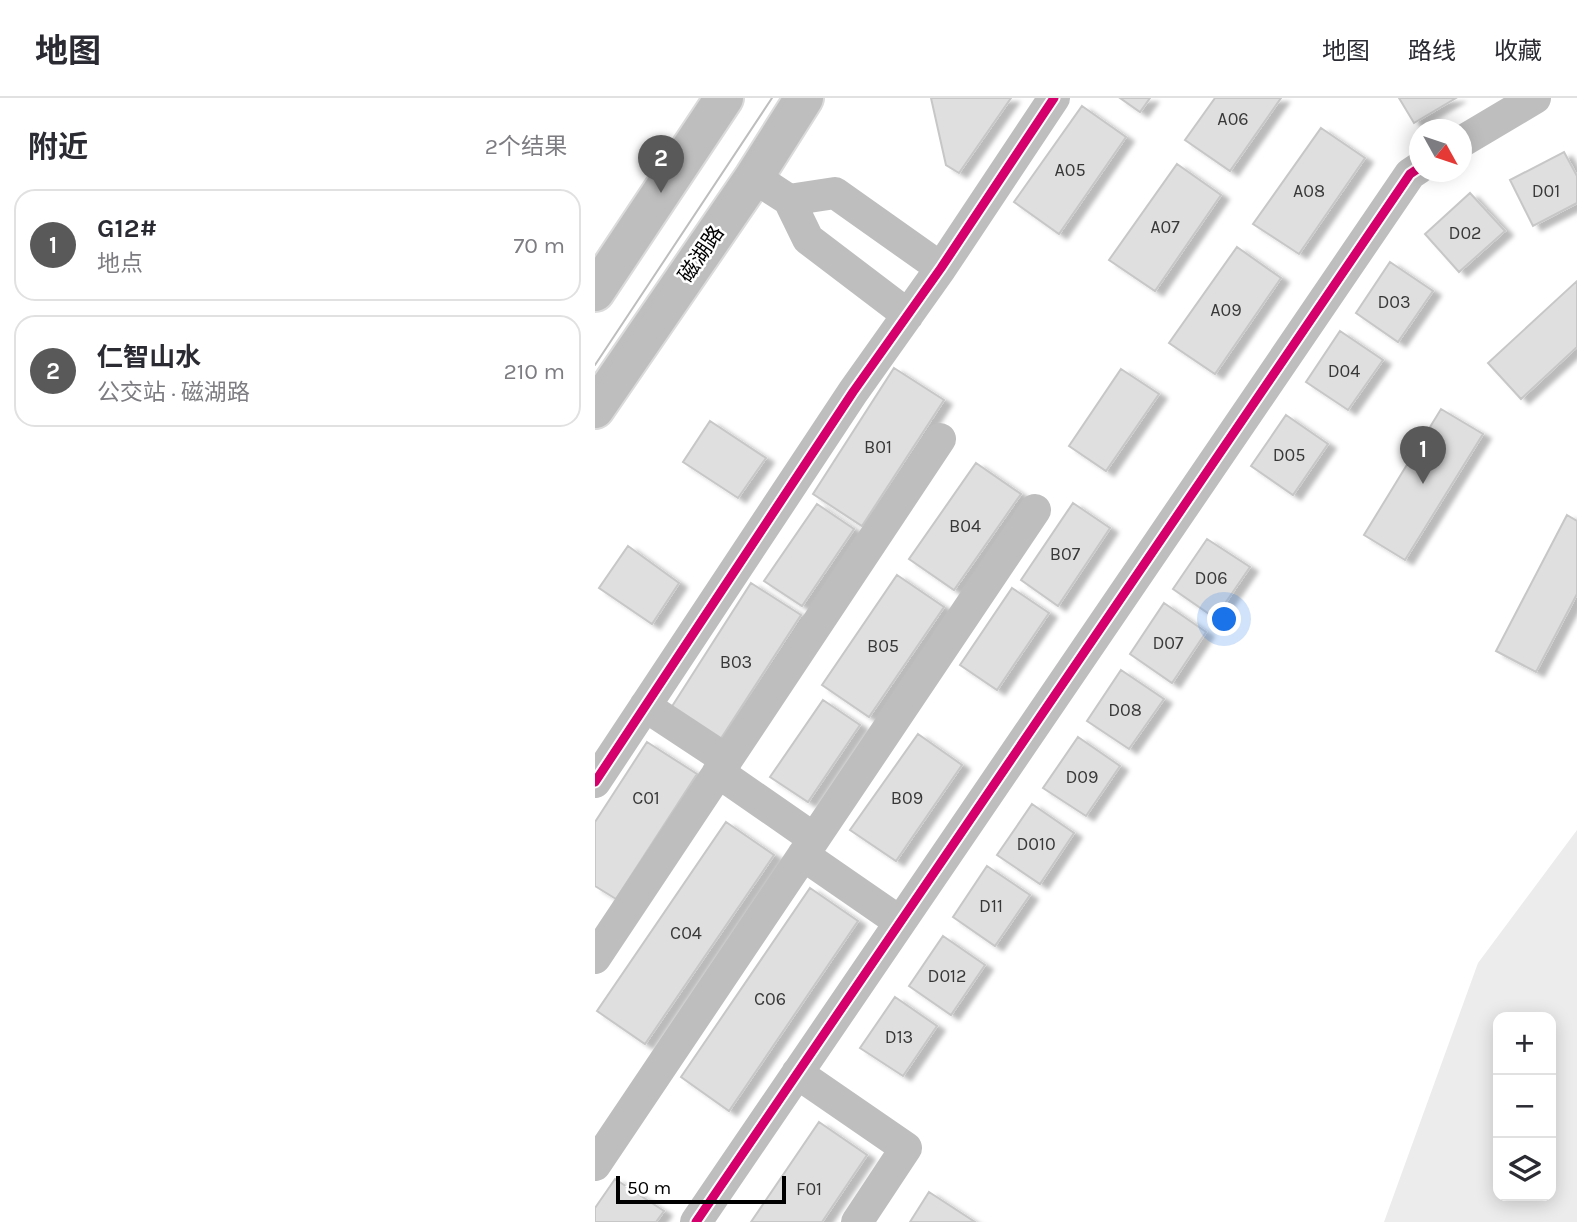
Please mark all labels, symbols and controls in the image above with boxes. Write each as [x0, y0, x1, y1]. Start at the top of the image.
text: 地图 [35, 32, 101, 70]
text: 地图 [1322, 37, 1370, 65]
text: 路线 [1408, 37, 1456, 65]
text: 收藏 [1494, 37, 1542, 65]
house number: A06 [1217, 108, 1249, 130]
north arrow [1409, 119, 1472, 182]
text: 附近 [28, 129, 88, 165]
text: 2个结果 [485, 133, 567, 160]
pin: 2 [638, 135, 684, 193]
house number: A05 [1054, 159, 1086, 181]
house number: A08 [1293, 180, 1325, 202]
house number: D01 [1532, 180, 1560, 202]
text: G12# [97, 213, 157, 244]
house number: A07 [1150, 216, 1180, 238]
street label: 磁湖路 [673, 221, 729, 287]
house number: D02 [1449, 222, 1482, 244]
text: 1 [49, 232, 57, 259]
text: 70 m [514, 232, 565, 259]
text: 地点 [97, 250, 143, 277]
house number: D03 [1377, 291, 1411, 313]
house number: A09 [1210, 299, 1242, 321]
text: 仁智山水 [97, 342, 201, 373]
text: 2 [46, 358, 60, 385]
text: 210 m [503, 358, 565, 385]
house number: D04 [1328, 360, 1360, 382]
text: 公交站 · 磁湖路 [97, 379, 250, 406]
pin: 1 [1400, 426, 1446, 484]
house number: B01 [864, 436, 892, 458]
house number: D05 [1273, 444, 1305, 466]
house number: B04 [949, 515, 981, 537]
house number: B07 [1050, 543, 1081, 565]
house number: D06 [1195, 567, 1227, 589]
your location [1207, 602, 1241, 636]
house number: D07 [1152, 632, 1184, 654]
house number: B05 [867, 635, 899, 657]
house number: B03 [720, 651, 752, 673]
house number: D08 [1108, 699, 1142, 721]
house number: D09 [1065, 766, 1099, 788]
house number: C01 [632, 787, 660, 809]
house number: B09 [891, 787, 923, 809]
house number: D010 [1016, 833, 1056, 855]
house number: D11 [979, 895, 1003, 917]
house number: C04 [670, 922, 702, 944]
house number: D012 [928, 965, 966, 987]
house number: C06 [754, 988, 786, 1010]
map controls [1493, 1012, 1556, 1201]
button: + [1493, 1012, 1556, 1075]
house number: D13 [885, 1026, 913, 1048]
button: − [1493, 1075, 1556, 1138]
button: layers [1493, 1138, 1556, 1201]
scale bar [616, 1173, 786, 1205]
text: 50 m [627, 1177, 671, 1199]
house number: F01 [796, 1178, 822, 1200]

